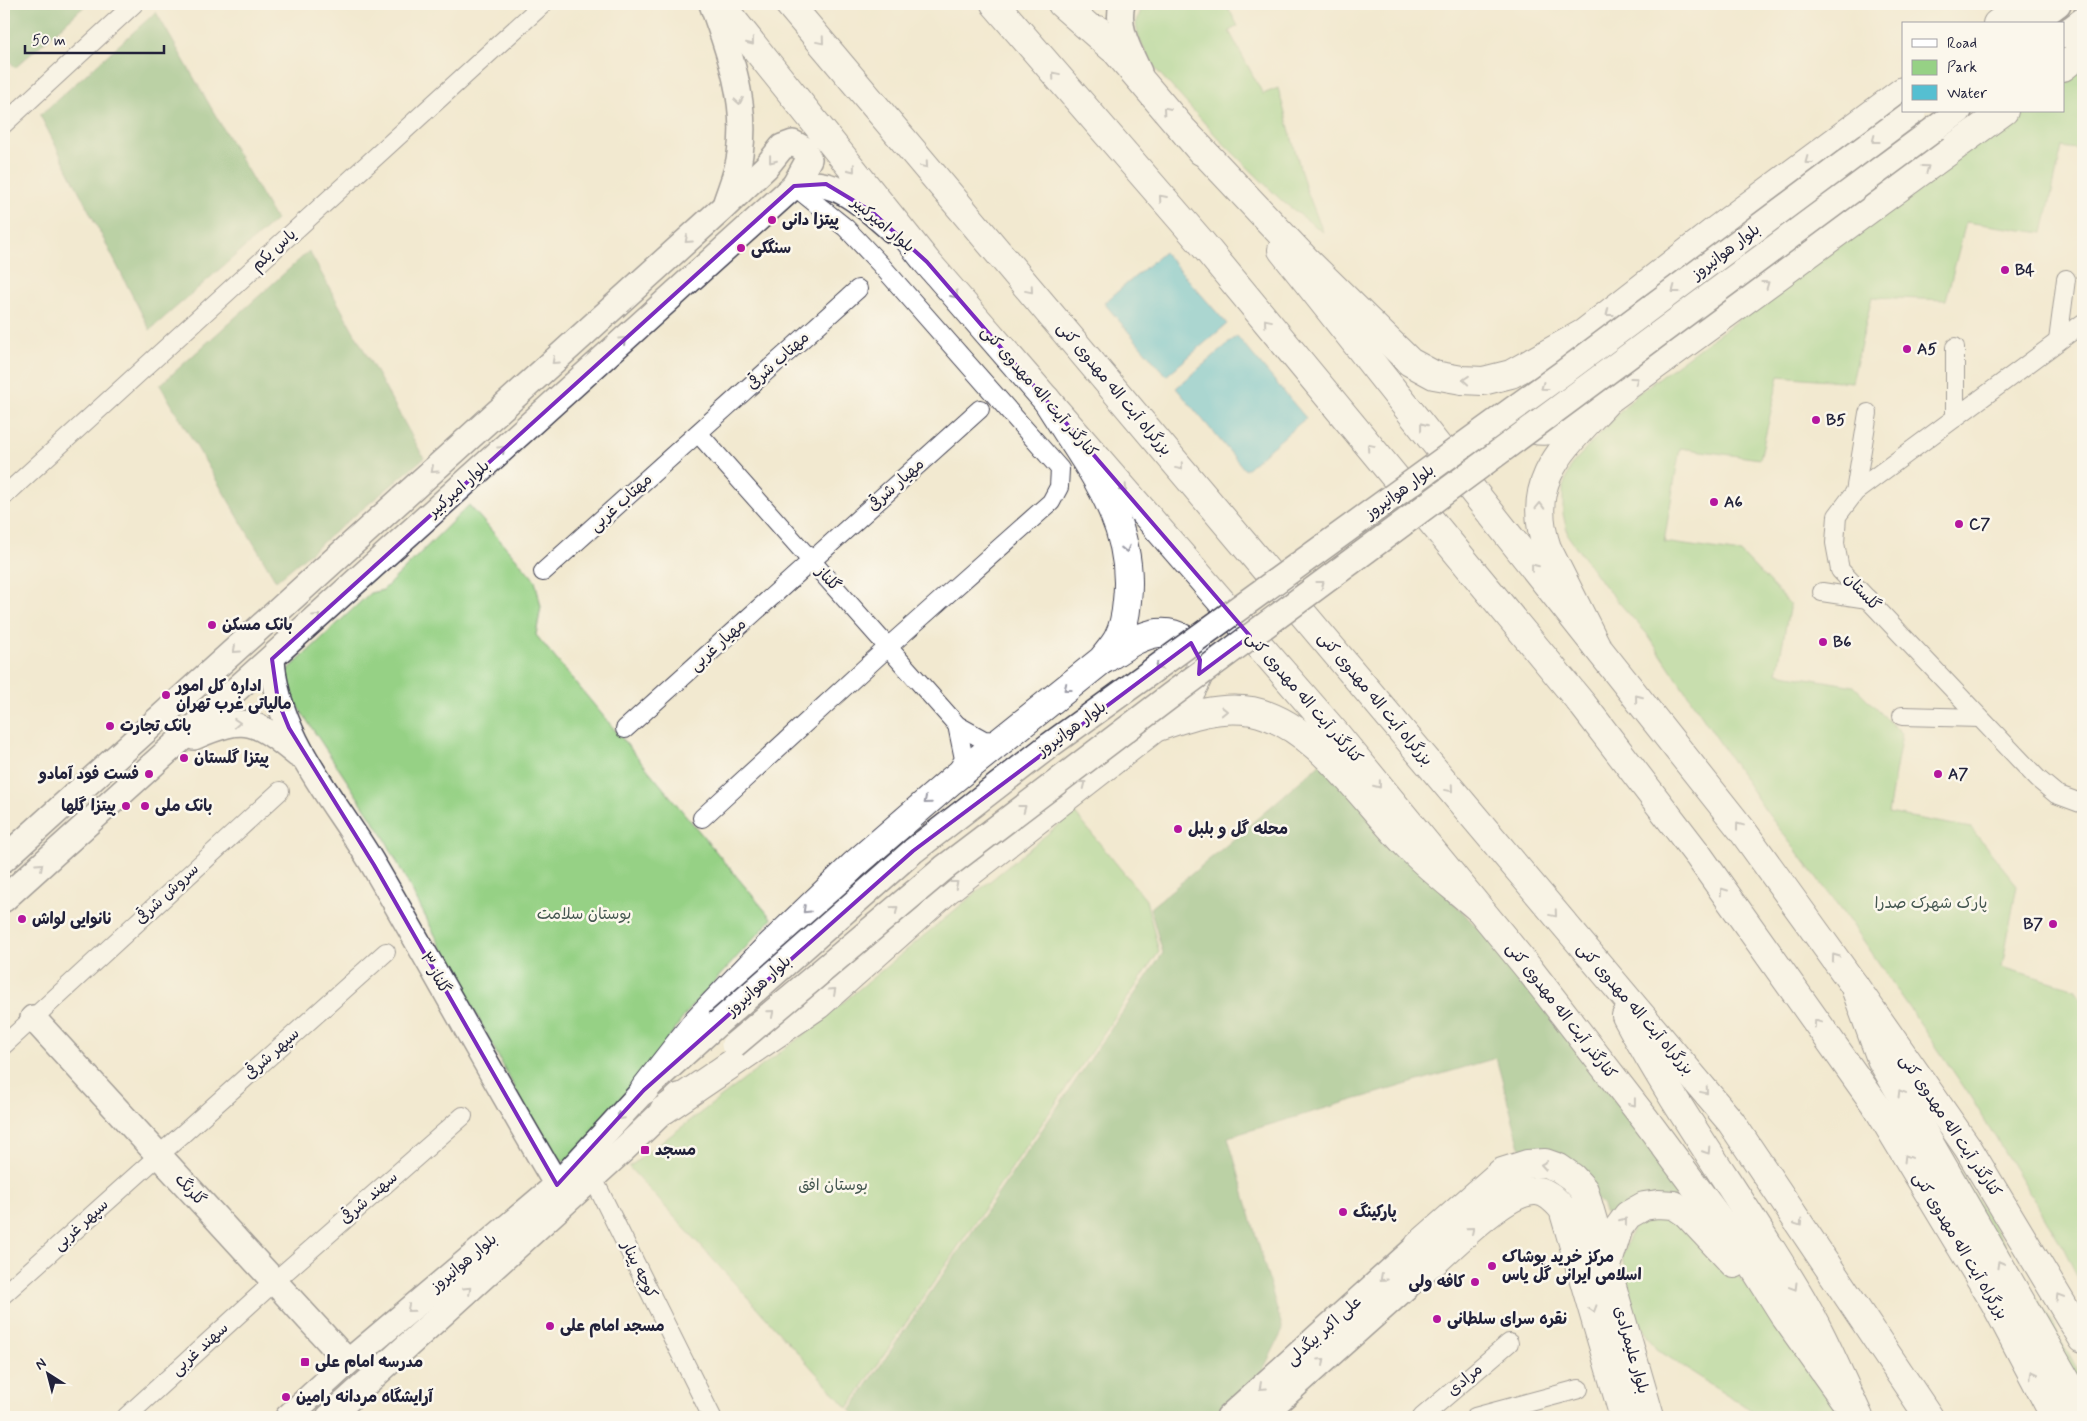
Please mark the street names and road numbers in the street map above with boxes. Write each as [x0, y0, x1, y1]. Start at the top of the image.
street label: بلوار امیرکبیر [846, 191, 919, 258]
street label: بلوار هوانیروز [1686, 219, 1765, 286]
street label: یاس یکم [247, 224, 302, 277]
street label: بزرگراه آیت اله مهدوی کنی [1052, 318, 1176, 460]
street label: کنارگذر آیت اله مهدوی کنی [976, 322, 1102, 462]
street label: مهتاب شرقی [741, 326, 814, 395]
street label: مهیار شرقی [862, 453, 929, 516]
street label: بلوار امیرکبیر [422, 456, 494, 524]
street label: بلوار هوانیروز [1359, 460, 1439, 525]
street label: مهتاب غربی [585, 469, 657, 537]
street label: گلناز [810, 560, 845, 596]
street label: گلستان [1839, 568, 1885, 616]
street label: مهیار غربی [685, 614, 751, 676]
street label: کنارگذر آیت اله مهدوی کنی [1241, 628, 1367, 768]
street label: بزرگراه آیت اله مهدوی کنی [1313, 628, 1437, 770]
street label: بلوار هوانیروز [1031, 697, 1111, 762]
street label: سروش شرقی [130, 858, 204, 929]
street label: کنارگذر آیت اله مهدوی کنی [1501, 938, 1621, 1084]
street label: بزرگراه آیت اله مهدوی کنی [1572, 939, 1698, 1079]
street label: گلناز ۳ [415, 948, 455, 998]
street label: بلوار هوانیروز [720, 951, 796, 1022]
street label: سپهر شرقی [239, 1023, 304, 1085]
street label: کنارگذر آیت اله مهدوی کنی [1894, 1050, 2006, 1202]
street label: سهند شرقی [335, 1166, 402, 1229]
street label: بزرگراه آیت اله مهدوی کنی [1908, 1168, 2012, 1324]
street label: گلرنگ [170, 1169, 210, 1211]
street label: سپهر غربی [49, 1194, 113, 1256]
street label: بلوار هوانیروز [425, 1229, 502, 1298]
street label: کوچه پینار [615, 1236, 662, 1302]
street label: علی اکبر بیگدلی [1282, 1292, 1366, 1370]
street label: بلوار علیمرادی [1608, 1304, 1654, 1396]
street label: سهند غربی [167, 1318, 233, 1380]
street label: مرادی [1443, 1359, 1487, 1401]

